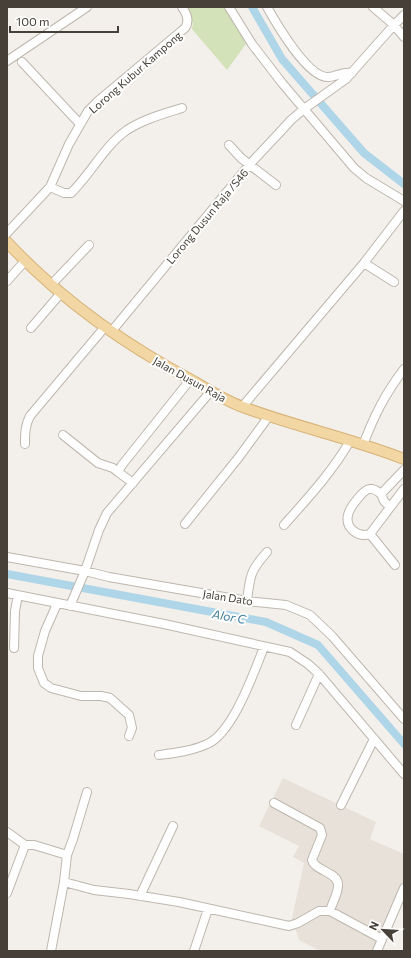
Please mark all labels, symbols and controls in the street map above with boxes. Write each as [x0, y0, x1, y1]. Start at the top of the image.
scale bar [10, 8, 118, 34]
text: 100 m [16, 14, 50, 28]
street label: Lorong Kubur Kampong [86, 28, 184, 116]
street label: Lorong Dusun Raja /S46 [163, 166, 251, 266]
street label: Jalan Dusun Raja [151, 354, 229, 405]
street label: Jalan Dato [202, 587, 255, 608]
water label: Alor C [210, 606, 248, 626]
north arrow [363, 910, 403, 950]
text: N [366, 919, 381, 932]

